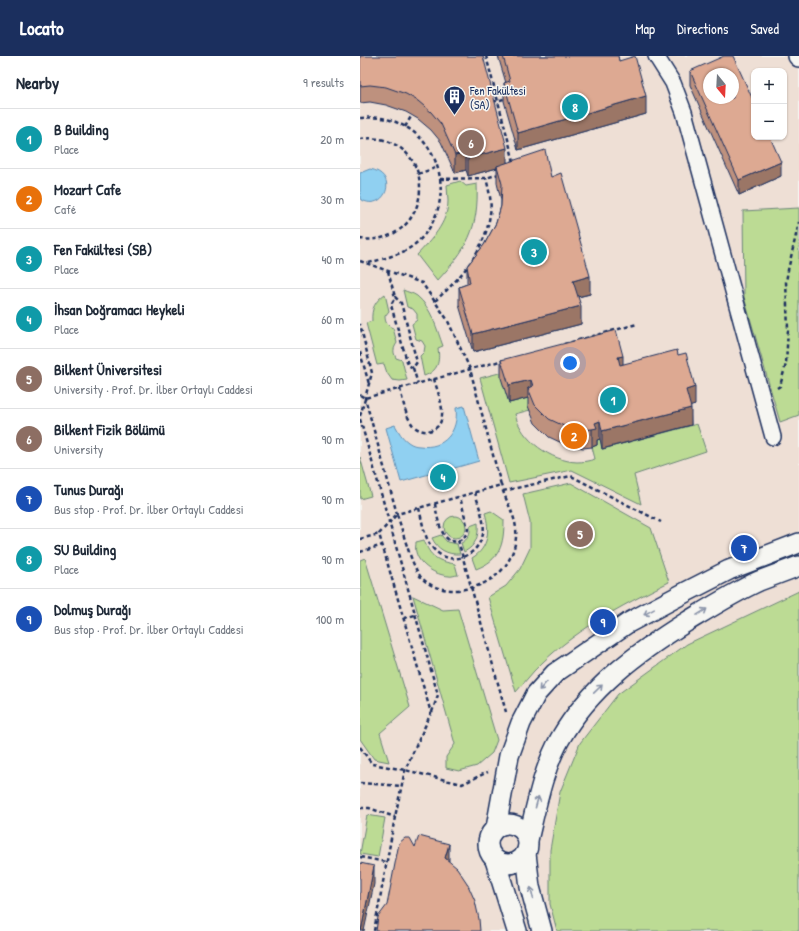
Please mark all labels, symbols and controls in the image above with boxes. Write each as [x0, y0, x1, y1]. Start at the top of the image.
text: Locato [20, 15, 64, 41]
text: Map [635, 19, 655, 38]
text: Directions [677, 19, 728, 38]
text: Saved [750, 19, 779, 38]
north arrow [703, 68, 739, 104]
map controls [751, 68, 787, 140]
button: + [751, 68, 787, 104]
text: Nearby [16, 71, 59, 94]
text: 9 results [303, 73, 344, 91]
place label: Fen Fakültesi (SA) [469, 82, 526, 113]
building icon: Fen Fakültesi (SA) [442, 84, 468, 117]
pin: 8 [562, 92, 588, 122]
button: − [751, 104, 787, 140]
text: B Building [54, 119, 109, 140]
pin: 6 [458, 128, 484, 158]
text: 1 [27, 130, 31, 148]
text: 20 m [320, 130, 344, 148]
text: Place [54, 140, 79, 158]
text: Mozart Cafe [54, 179, 121, 200]
text: 2 [26, 190, 32, 208]
text: 30 m [321, 190, 344, 208]
text: Café [54, 200, 76, 218]
pin: 3 [521, 237, 547, 267]
text: Fen Fakültesi (SB) [54, 239, 152, 260]
text: 3 [26, 250, 32, 268]
text: 40 m [321, 250, 344, 268]
text: Place [54, 260, 79, 278]
text: İhsan Doğramacı Heykeli [54, 299, 185, 320]
text: 4 [27, 310, 31, 328]
text: 60 m [321, 310, 344, 328]
text: Place [54, 320, 79, 338]
your location [560, 353, 580, 373]
text: Bilkent Üniversitesi [54, 359, 162, 380]
text: 5 [26, 370, 32, 388]
text: 60 m [321, 370, 344, 388]
text: University · Prof. Dr. İlber Ortaylı Caddesi [54, 380, 253, 398]
pin: 1 [600, 385, 626, 415]
text: Bilkent Fizik Bölümü [54, 419, 165, 440]
pin: 2 [561, 421, 587, 451]
text: 6 [26, 430, 32, 448]
text: 90 m [322, 430, 344, 448]
text: University [54, 440, 103, 458]
pin: 4 [430, 462, 456, 492]
text: Tunus Durağı [54, 479, 124, 500]
text: 7 [26, 490, 32, 508]
text: 90 m [322, 490, 344, 508]
text: Bus stop · Prof. Dr. İlber Ortaylı Caddesi [54, 500, 244, 518]
pin: 5 [567, 519, 593, 549]
pin: 7 [731, 533, 757, 563]
text: SU Building [54, 539, 116, 560]
text: 8 [26, 550, 32, 568]
text: 90 m [322, 550, 344, 568]
text: Place [54, 560, 79, 578]
text: Dolmuş Durağı [54, 599, 131, 620]
pin: 9 [590, 607, 616, 637]
one-way arrow [644, 608, 656, 616]
one-way arrow [696, 608, 708, 616]
text: 9 [27, 610, 31, 628]
text: 100 m [316, 610, 344, 628]
text: Bus stop · Prof. Dr. İlber Ortaylı Caddesi [54, 620, 244, 638]
one-way arrow [539, 681, 548, 691]
one-way arrow [593, 684, 603, 694]
one-way arrow [534, 796, 541, 809]
one-way arrow [528, 887, 535, 900]

